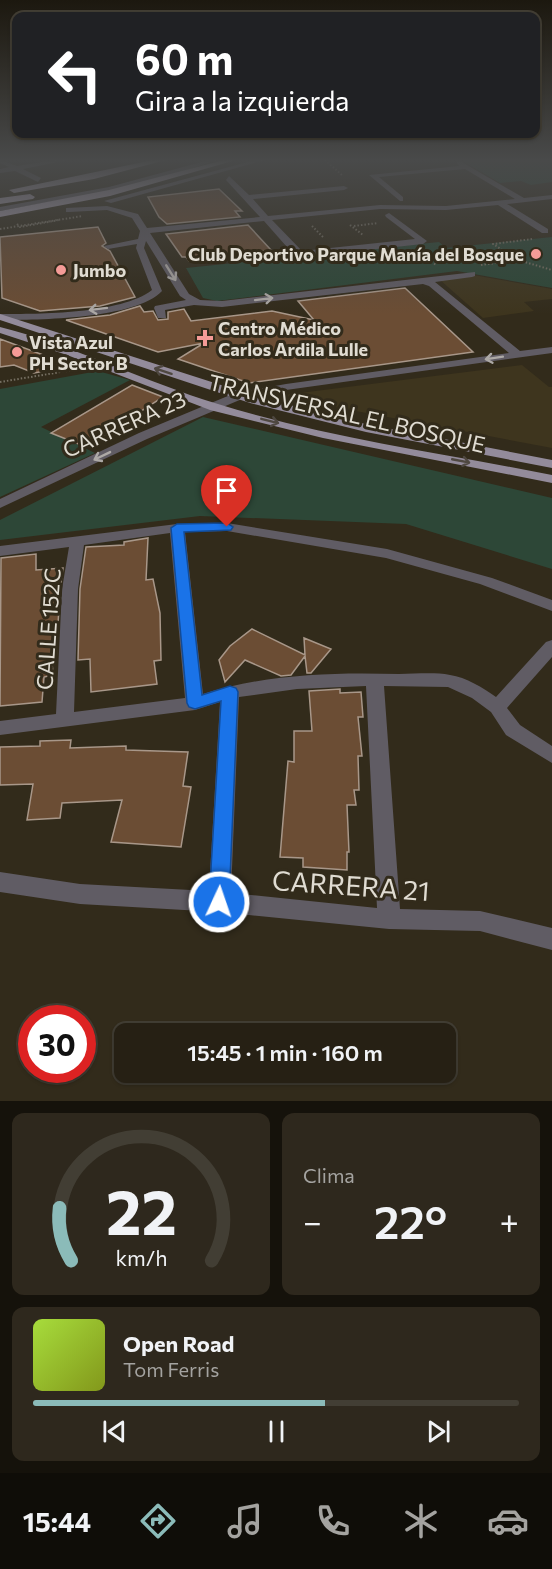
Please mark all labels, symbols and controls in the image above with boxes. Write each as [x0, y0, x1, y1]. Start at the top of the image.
text: 60 m [135, 32, 234, 84]
icon: left [36, 36, 114, 114]
text: Gira a la izquierda [135, 84, 349, 117]
place label: Club Deportivo Parque Manía del Bosque [188, 243, 524, 265]
marker: Club Deportivo Parque Manía del Bosque [529, 247, 543, 261]
place label: Jumbo [73, 259, 126, 281]
marker: Jumbo [54, 263, 68, 277]
one-way arrow [165, 264, 177, 281]
one-way arrow [253, 293, 273, 304]
one-way arrow [89, 304, 109, 315]
place label: Centro Médico Carlos Ardila Lulle [218, 317, 368, 360]
marker: Centro Médico Carlos Ardila Lulle [196, 329, 214, 347]
place label: Vista Azul PH Sector B [29, 331, 128, 374]
marker: Vista Azul PH Sector B [10, 345, 24, 359]
one-way arrow [485, 353, 504, 364]
one-way arrow [154, 364, 173, 375]
street label: TRANSVERSAL EL BOSQUE [206, 368, 488, 458]
street label: CARRERA 23 [58, 385, 190, 463]
one-way arrow [261, 416, 280, 428]
one-way arrow [94, 450, 112, 462]
one-way arrow [451, 456, 471, 467]
pin [201, 465, 252, 527]
icon: arrive [210, 474, 243, 507]
street label: CALLE 152C [30, 567, 66, 691]
street label: CARRERA 21 [271, 863, 431, 907]
position arrow [187, 870, 251, 934]
speed limit sign: 30 [18, 1005, 96, 1083]
text: 15:45 · 1 min · 160 m [187, 1039, 383, 1066]
text: Clima [303, 1163, 355, 1187]
text: 22 [105, 1172, 177, 1248]
text: 22° [374, 1193, 447, 1248]
text: − [303, 1200, 322, 1241]
text: + [500, 1200, 519, 1241]
text: km/h [115, 1244, 167, 1270]
text: Open Road [123, 1330, 234, 1357]
text: Tom Ferris [123, 1357, 219, 1381]
icon: previous [98, 1415, 131, 1448]
icon: pause [260, 1415, 293, 1448]
icon: next [422, 1415, 455, 1448]
icon: directions [137, 1500, 179, 1542]
icon: music [224, 1500, 266, 1542]
icon: phone [312, 1500, 354, 1542]
icon: climate [400, 1500, 442, 1542]
icon: car [487, 1500, 529, 1542]
text: 15:44 [23, 1505, 91, 1538]

